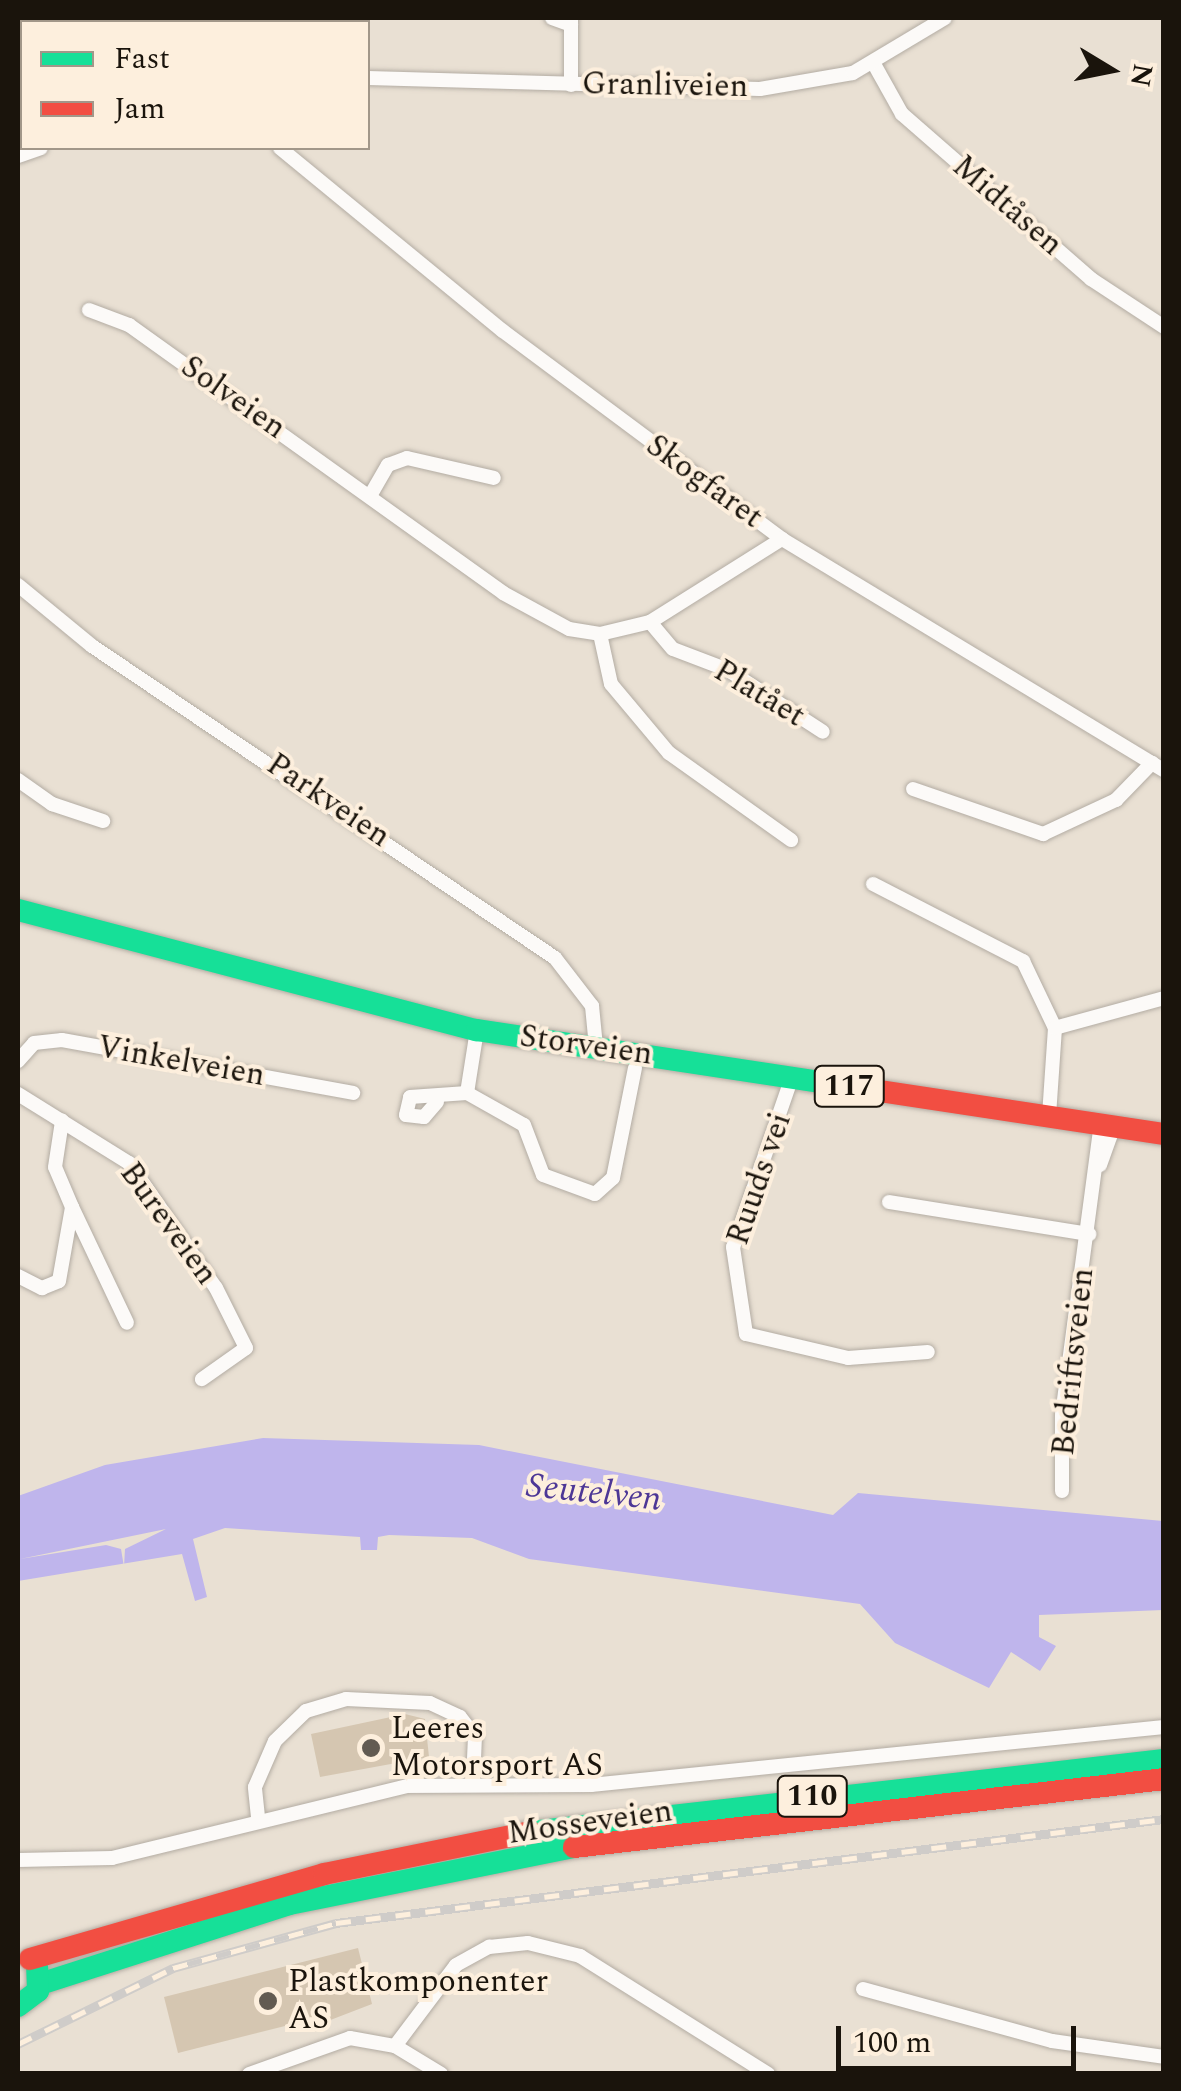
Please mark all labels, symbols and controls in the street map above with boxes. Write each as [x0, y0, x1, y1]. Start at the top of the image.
legend [20, 20, 370, 150]
north arrow [1061, 20, 1161, 120]
text: Fast [114, 36, 170, 82]
text: N [1118, 60, 1164, 90]
street label: Granliveien [582, 65, 748, 107]
text: Jam [114, 86, 165, 132]
street label: Midtåsen [944, 148, 1070, 264]
street label: Solveien [173, 348, 293, 448]
street label: Skogfaret [638, 427, 770, 537]
street label: Platået [707, 652, 811, 736]
street label: Parkveien [259, 746, 397, 856]
street label: Storveien [517, 1018, 655, 1074]
street label: Vinkelveien [94, 1028, 268, 1096]
road number: 117 [812, 1061, 886, 1111]
street label: Ruuds vei [719, 1108, 801, 1250]
street label: Bureveien [111, 1155, 225, 1293]
street label: Bedriftsveien [1045, 1266, 1103, 1458]
water label: Seutelven [524, 1465, 664, 1521]
place label: Leeres Motorsport AS [391, 1711, 603, 1786]
marker: Leeres Motorsport AS [360, 1737, 382, 1759]
road number: 110 [774, 1771, 850, 1821]
street label: Mosseveien [505, 1792, 675, 1854]
place label: Plastkomponenter AS [288, 1964, 548, 2039]
marker: Plastkomponenter AS [257, 1990, 279, 2012]
scale bar [841, 2006, 1081, 2068]
text: 100 m [853, 2020, 931, 2066]

